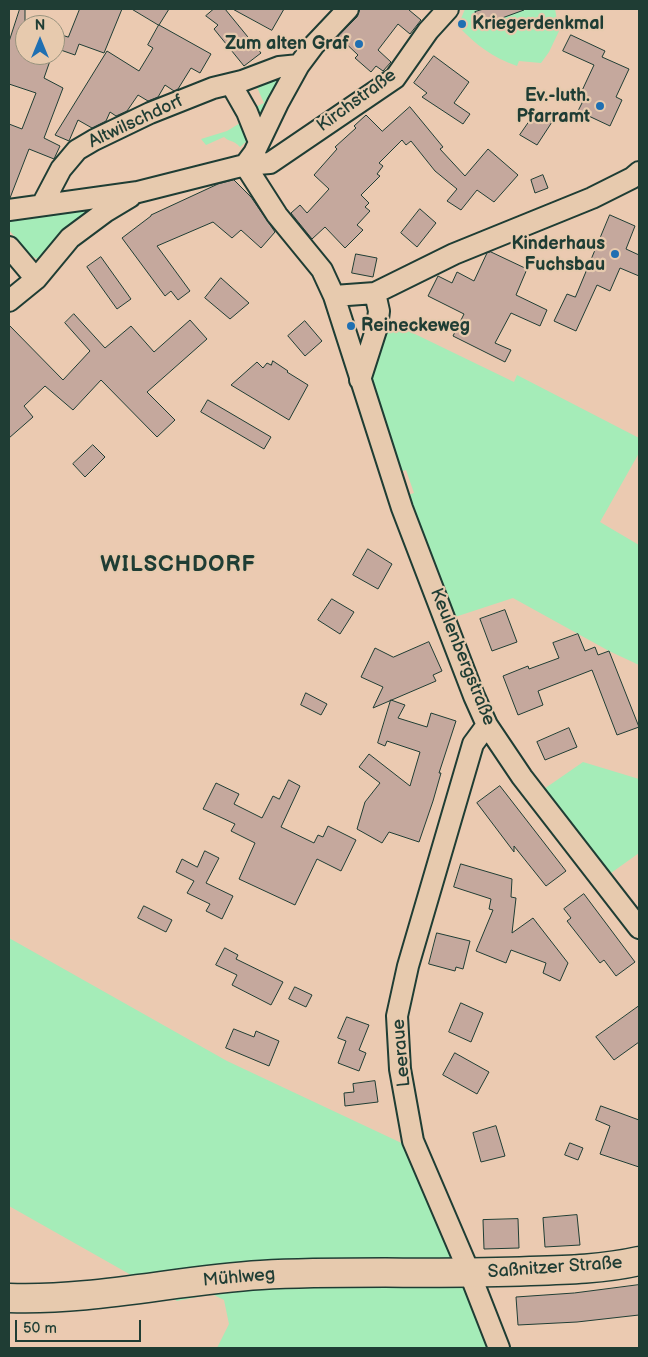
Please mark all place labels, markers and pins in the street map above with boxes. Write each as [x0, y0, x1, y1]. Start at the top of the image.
place label: Kriegerdenkmal [472, 13, 604, 35]
marker: Kriegerdenkmal [456, 18, 468, 30]
place label: Zum alten Graf [225, 33, 349, 55]
marker: Zum alten Graf [353, 38, 365, 50]
place label: Ev.-luth. Pfarramt [517, 85, 590, 128]
marker: Ev.-luth. Pfarramt [594, 100, 606, 112]
place label: Kinderhaus Fuchsbau [512, 233, 605, 276]
marker: Kinderhaus Fuchsbau [609, 248, 621, 260]
place label: Reineckeweg [361, 315, 470, 337]
marker: Reineckeweg [345, 320, 357, 332]

